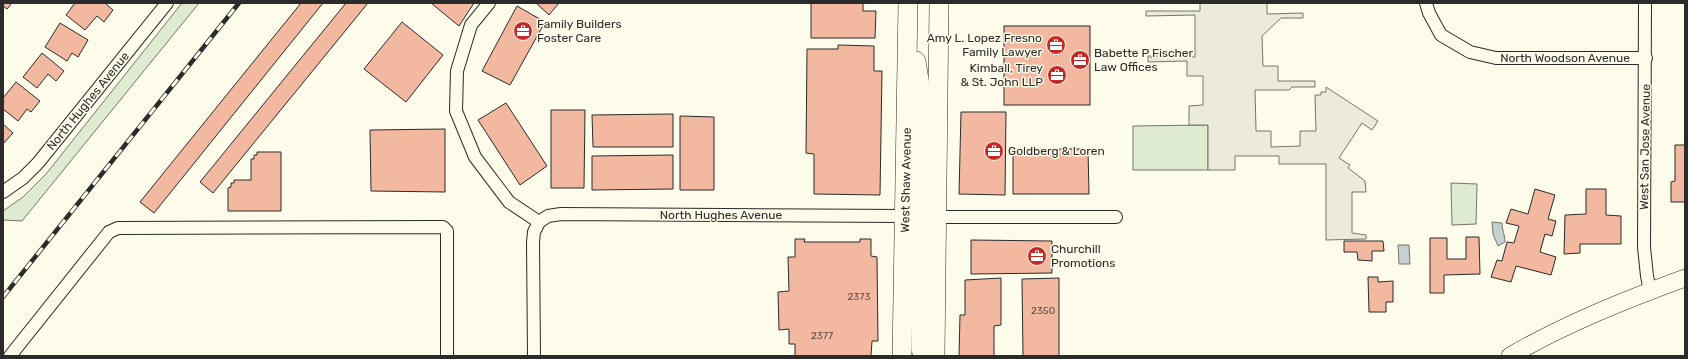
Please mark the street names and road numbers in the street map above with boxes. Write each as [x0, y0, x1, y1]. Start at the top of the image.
street label: North Hughes Avenue [44, 49, 132, 153]
street label: North Woodson Avenue [1500, 51, 1630, 65]
street label: West San Jose Avenue [1637, 84, 1653, 210]
street label: West Shaw Avenue [898, 127, 914, 233]
street label: North Hughes Avenue [660, 208, 783, 222]

